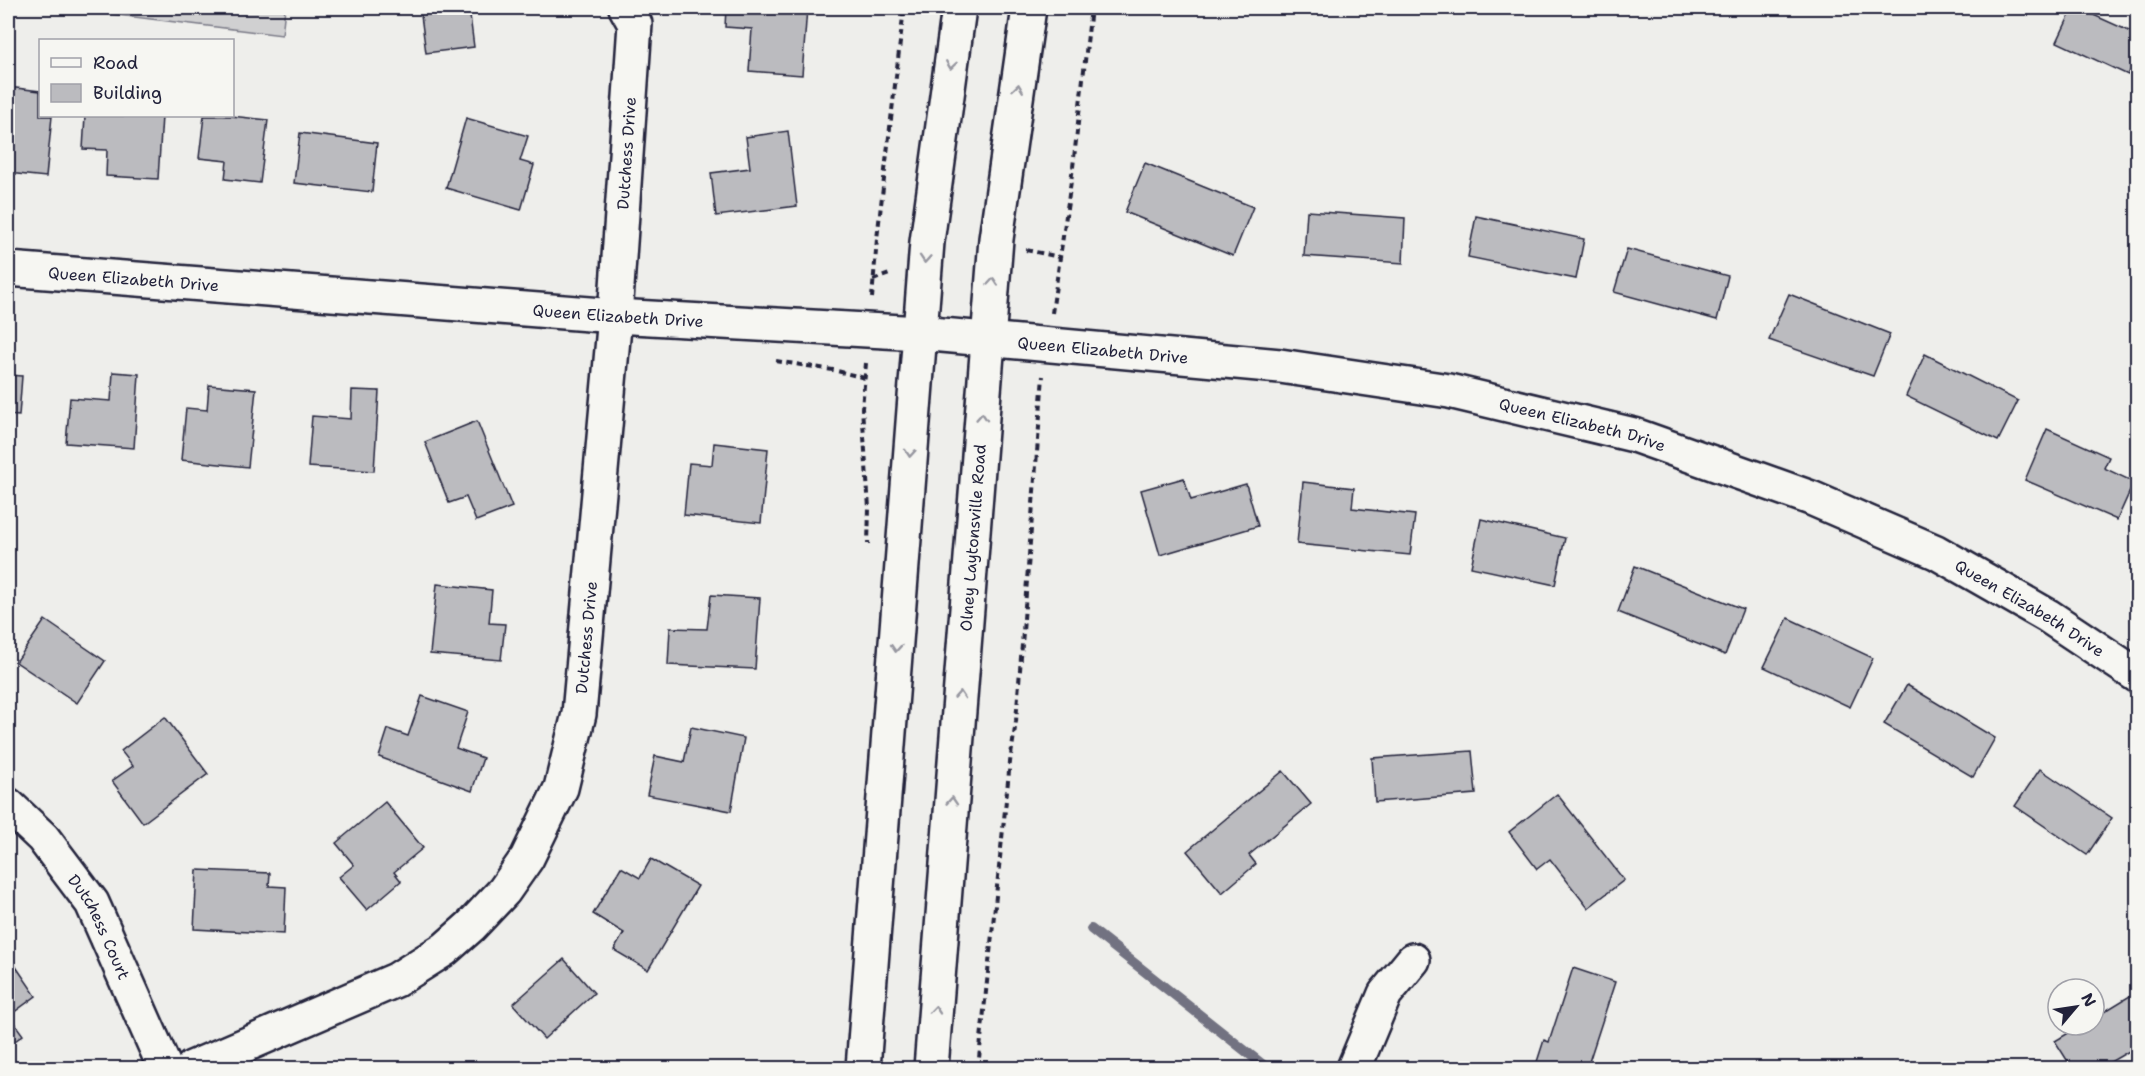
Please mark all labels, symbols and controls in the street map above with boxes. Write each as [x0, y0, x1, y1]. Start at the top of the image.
legend [39, 39, 234, 117]
text: Road [93, 51, 138, 75]
one-way arrow [945, 61, 957, 70]
text: Building [93, 81, 162, 105]
one-way arrow [1011, 84, 1023, 93]
street label: Dutchess Drive [612, 96, 640, 210]
one-way arrow [919, 254, 932, 263]
street label: Queen Elizabeth Drive [47, 262, 220, 296]
one-way arrow [986, 277, 999, 286]
street label: Queen Elizabeth Drive [532, 299, 704, 331]
street label: Queen Elizabeth Drive [1017, 331, 1189, 368]
street label: Queen Elizabeth Drive [1497, 393, 1668, 456]
one-way arrow [975, 413, 988, 422]
street label: Olney Laytonsville Road [955, 443, 990, 632]
one-way arrow [904, 449, 917, 458]
street label: Queen Elizabeth Drive [1951, 555, 2109, 661]
street label: Dutchess Drive [570, 580, 601, 695]
one-way arrow [889, 643, 902, 652]
one-way arrow [953, 691, 966, 700]
one-way arrow [945, 797, 958, 806]
street label: Dutchess Court [63, 870, 135, 983]
north arrow [2046, 977, 2106, 1037]
text: N [2076, 989, 2101, 1011]
one-way arrow [928, 1006, 941, 1015]

